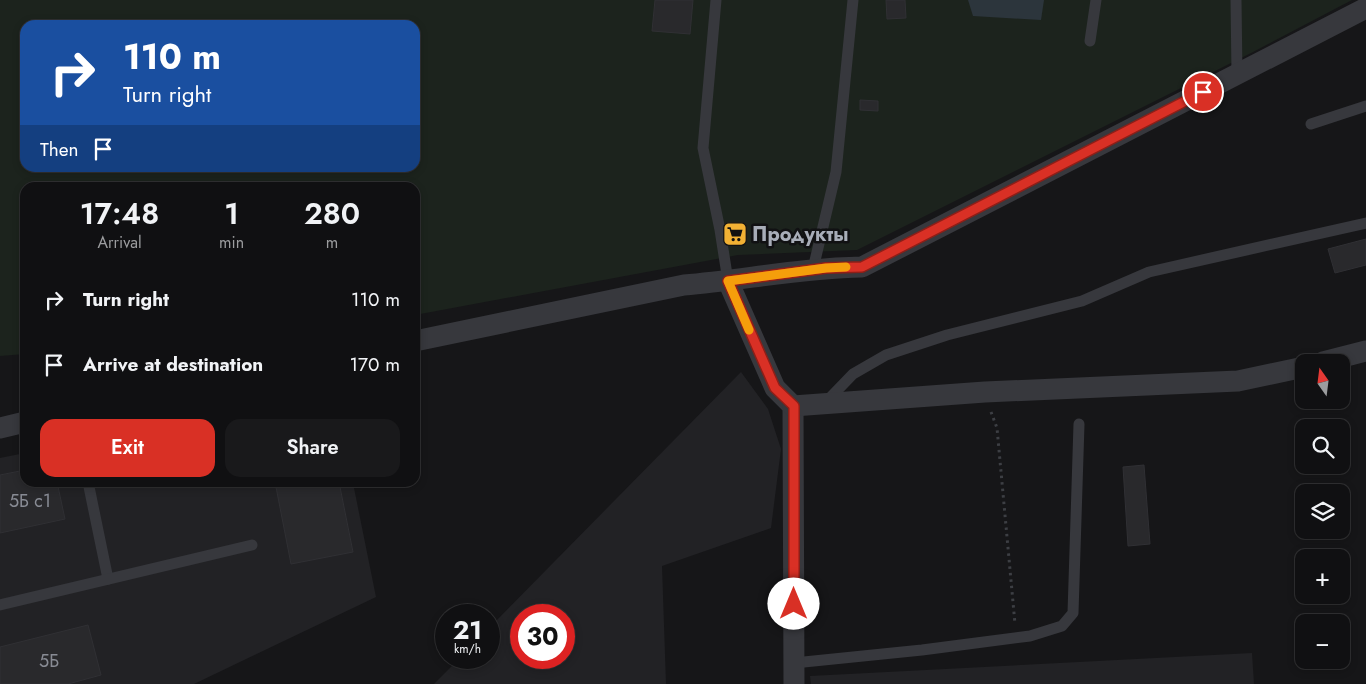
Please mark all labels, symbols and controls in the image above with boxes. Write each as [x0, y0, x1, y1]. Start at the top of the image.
text: 110 m [123, 32, 221, 82]
icon: right [40, 40, 105, 105]
pin [1182, 71, 1224, 113]
text: Turn right [123, 78, 211, 110]
icon: arrive [1189, 78, 1217, 106]
icon: arrive [89, 135, 117, 163]
text: Then [40, 136, 79, 163]
text: 17:48 [80, 192, 159, 235]
text: 1 [224, 192, 239, 235]
text: 280 [304, 192, 360, 235]
place label: Продукты [752, 220, 848, 249]
supermarket icon: Продукты [722, 221, 748, 247]
text: Arrival [97, 231, 142, 254]
text: min [219, 231, 244, 254]
text: m [326, 231, 338, 254]
icon: right [40, 286, 68, 314]
text: Turn right [83, 286, 169, 313]
text: 110 m [351, 286, 400, 313]
icon: arrive [40, 351, 68, 379]
text: Arrive at destination [83, 351, 263, 378]
text: 170 m [350, 351, 400, 378]
north arrow [1295, 354, 1350, 409]
map controls [1295, 354, 1350, 669]
button: Exit [40, 419, 215, 477]
button: Share [225, 419, 400, 477]
button: search [1295, 419, 1350, 474]
button: layers [1295, 484, 1350, 539]
house number: 5Б с1 [9, 488, 51, 514]
button: + [1295, 549, 1350, 604]
position arrow [767, 577, 819, 629]
speed limit sign: 30 [510, 604, 575, 669]
text: 21 [453, 612, 482, 648]
button: − [1295, 614, 1350, 669]
text: km/h [454, 640, 481, 658]
house number: 5Б [39, 648, 59, 674]

